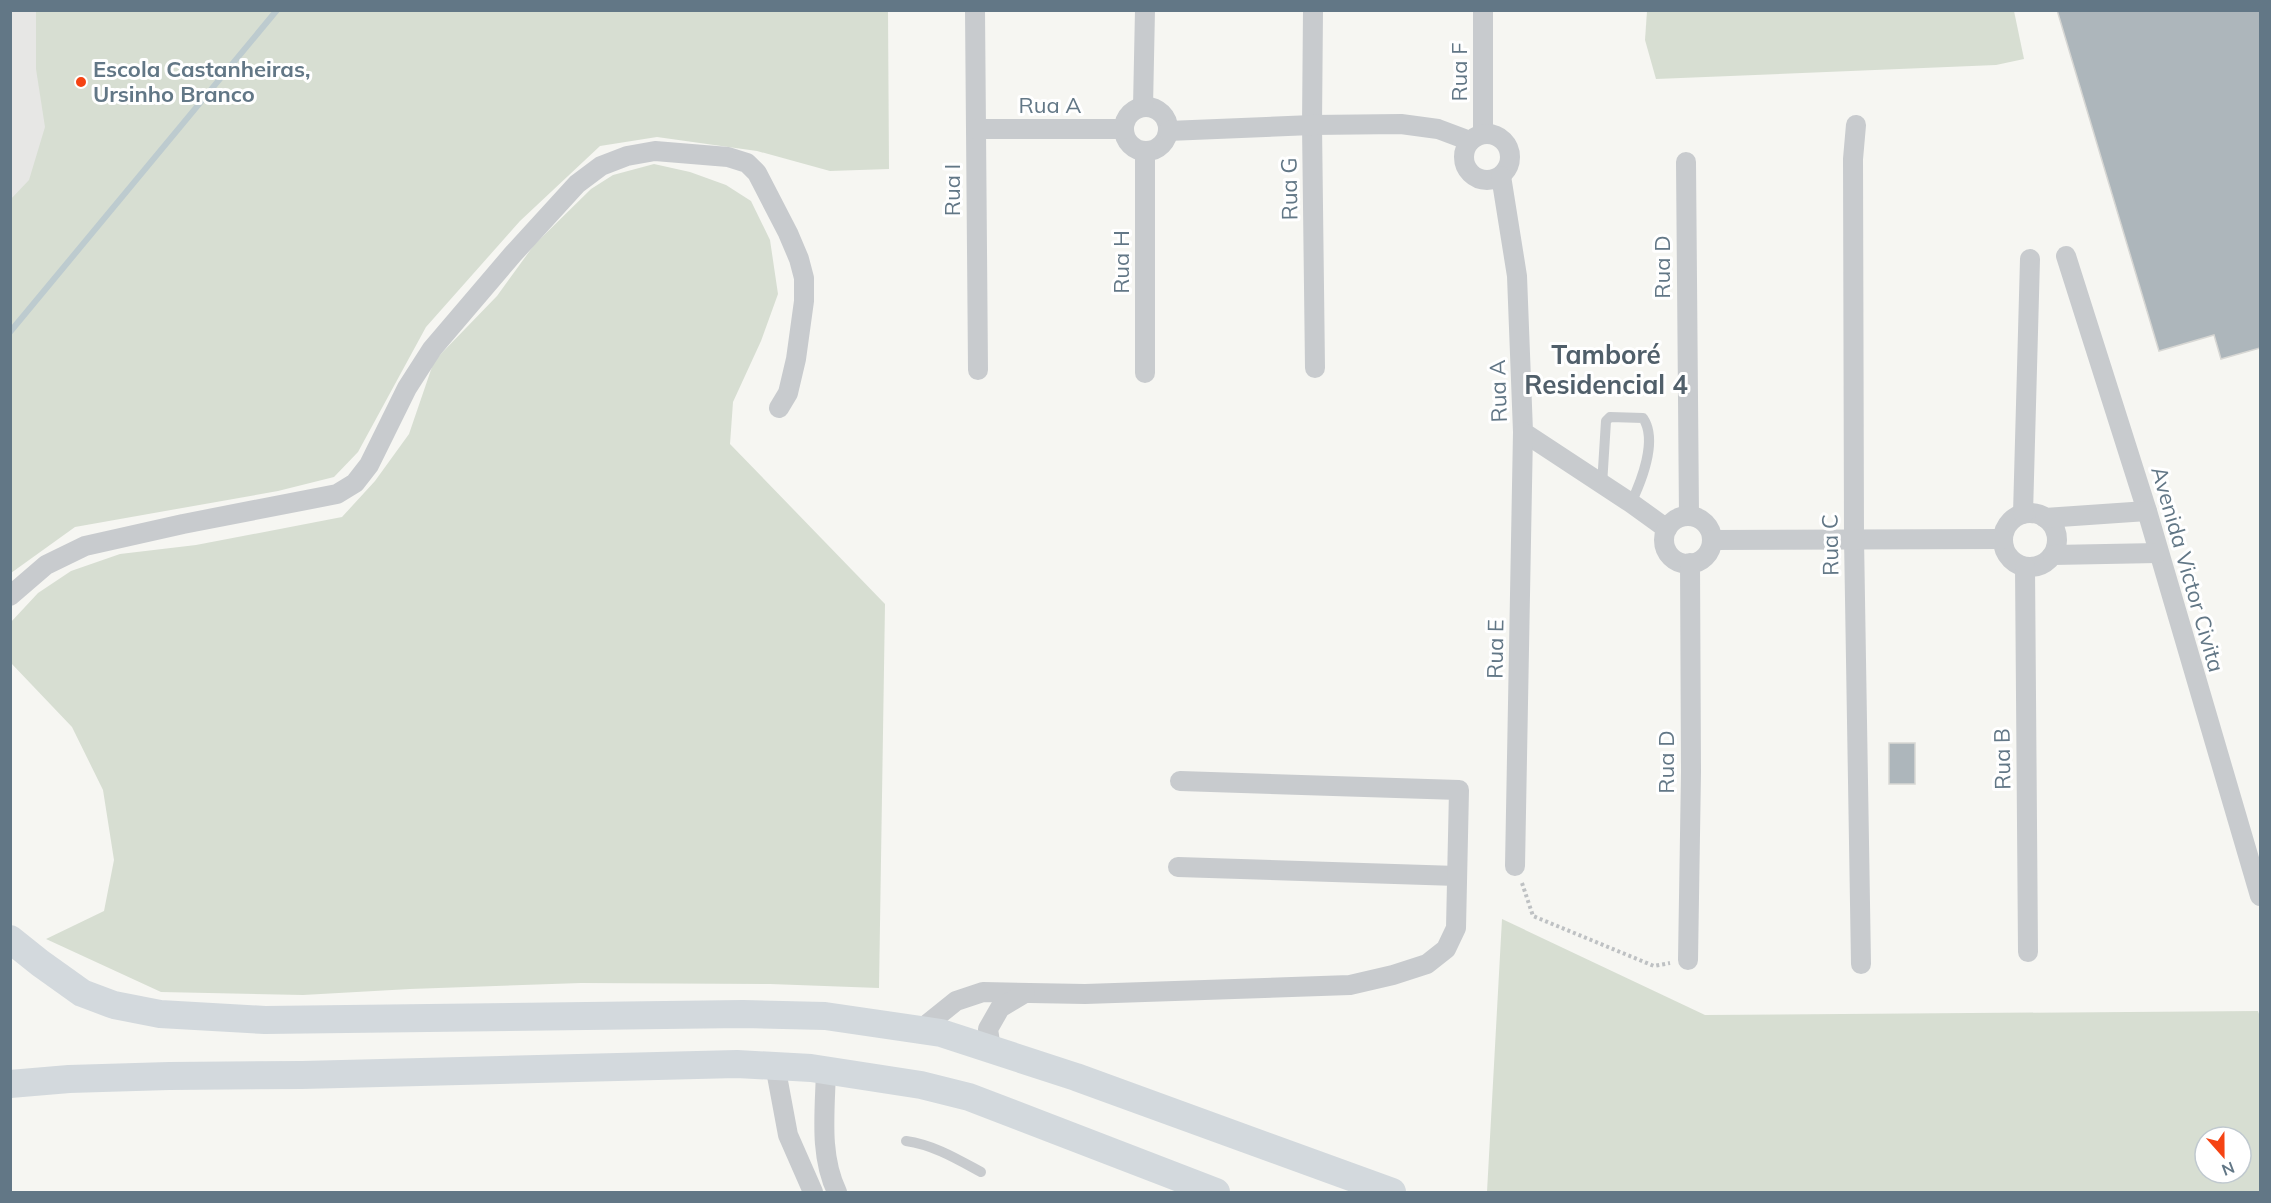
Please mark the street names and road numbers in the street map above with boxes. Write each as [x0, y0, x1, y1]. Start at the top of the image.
street label: Rua F [1445, 42, 1473, 102]
street label: Rua A [1018, 91, 1082, 119]
street label: Rua G [1274, 157, 1304, 221]
street label: Rua I [938, 164, 966, 216]
street label: Rua H [1107, 230, 1135, 294]
street label: Rua D [1648, 235, 1676, 299]
street label: Rua A [1483, 359, 1513, 423]
street label: Avenida Victor Civita [2145, 463, 2231, 675]
street label: Rua C [1815, 514, 1845, 576]
street label: Rua E [1480, 619, 1510, 679]
street label: Rua B [1987, 728, 2017, 790]
street label: Rua D [1652, 730, 1680, 794]

